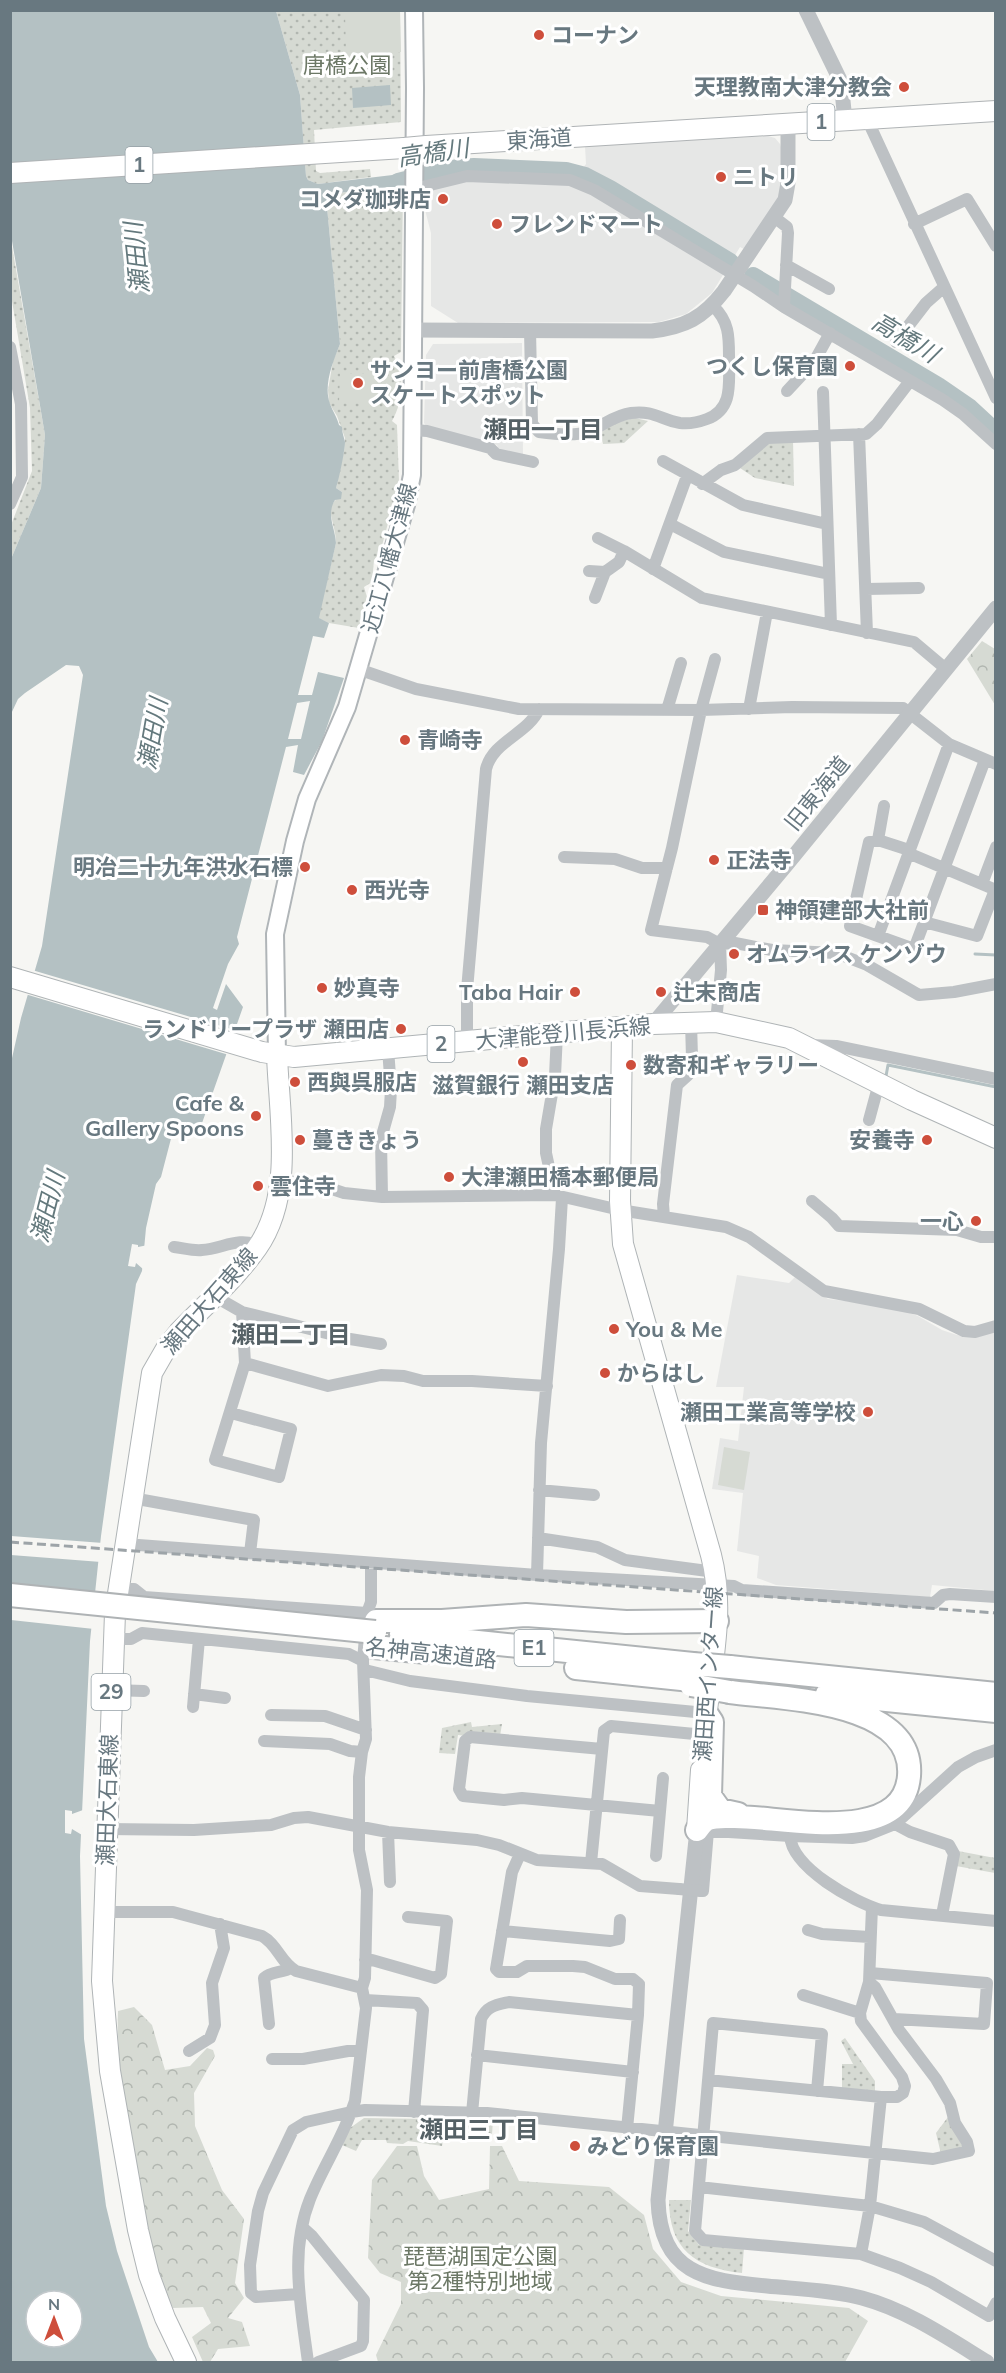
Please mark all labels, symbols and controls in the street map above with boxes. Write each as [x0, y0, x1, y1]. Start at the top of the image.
place label: コーナン [551, 21, 639, 49]
marker: コーナン [532, 28, 546, 42]
park label: 唐橋公園 [303, 51, 391, 79]
place label: 天理教南大津分教会 [694, 73, 892, 101]
marker: 天理教南大津分教会 [897, 80, 911, 94]
road number: 1 [808, 104, 834, 140]
street label: 東海道 [505, 123, 573, 155]
water label: 高橋川 [395, 132, 474, 172]
road number: 1 [126, 147, 152, 183]
place label: ニトリ [733, 163, 799, 191]
marker: ニトリ [714, 170, 728, 184]
place label: コメダ珈琲店 [299, 185, 431, 213]
marker: コメダ珈琲店 [436, 192, 450, 206]
place label: フレンドマート [509, 210, 663, 238]
marker: フレンドマート [490, 217, 504, 231]
water label: 瀬田川 [117, 218, 155, 295]
water label: 高橋川 [867, 306, 947, 370]
place label: つくし保育園 [706, 352, 838, 380]
place label: サンヨー前唐橋公園 スケートスポット [370, 356, 568, 409]
marker: つくし保育園 [843, 359, 857, 373]
marker: サンヨー前唐橋公園 スケートスポット [351, 376, 365, 390]
district label: 瀬田一丁目 [483, 414, 603, 444]
street label: 近江八幡大津線 [356, 480, 422, 636]
water label: 瀬田川 [131, 693, 174, 772]
place label: 青崎寺 [417, 726, 483, 754]
marker: 青崎寺 [398, 733, 412, 747]
street label: 旧東海道 [778, 750, 856, 836]
place label: 正法寺 [726, 846, 792, 874]
place label: 明冶二十九年洪水石標 [73, 853, 293, 881]
marker: 正法寺 [707, 853, 721, 867]
marker: 明冶二十九年洪水石標 [298, 860, 312, 874]
place label: 西光寺 [364, 876, 430, 904]
marker: 西光寺 [345, 883, 359, 897]
place label: 神領建部大社前 [775, 896, 929, 924]
marker: 神領建部大社前 [756, 903, 770, 917]
place label: オムライス ケンゾウ [746, 940, 947, 968]
marker: オムライス ケンゾウ [727, 947, 741, 961]
place label: 妙真寺 [334, 974, 400, 1002]
place label: Taba Hair [459, 978, 563, 1006]
place label: 辻末商店 [673, 978, 761, 1006]
marker: 妙真寺 [315, 981, 329, 995]
marker: Taba Hair [568, 985, 582, 999]
marker: 辻末商店 [654, 985, 668, 999]
street label: 大津能登川長浜線 [474, 1011, 652, 1055]
place label: ランドリープラザ 瀬田店 [142, 1015, 389, 1043]
marker: ランドリープラザ 瀬田店 [394, 1022, 408, 1036]
road number: 2 [428, 1026, 454, 1062]
place label: 数寄和ギャラリー [643, 1051, 819, 1079]
marker: 滋賀銀行 瀬田支店 [516, 1055, 530, 1069]
marker: 数寄和ギャラリー [624, 1058, 638, 1072]
place label: 西與呉服店 [307, 1068, 417, 1096]
place label: 滋賀銀行 瀬田支店 [432, 1071, 614, 1099]
marker: 西與呉服店 [288, 1075, 302, 1089]
place label: Cafe & Gallery Spoons [85, 1089, 245, 1142]
marker: Cafe & Gallery Spoons [249, 1109, 263, 1123]
place label: 蔓ききょう [312, 1126, 422, 1154]
place label: 安養寺 [849, 1126, 915, 1154]
marker: 蔓ききょう [293, 1133, 307, 1147]
marker: 安養寺 [920, 1133, 934, 1147]
place label: 大津瀬田橋本郵便局 [461, 1163, 659, 1191]
water label: 瀬田川 [24, 1165, 71, 1245]
marker: 大津瀬田橋本郵便局 [442, 1170, 456, 1184]
place label: 雲住寺 [270, 1172, 336, 1200]
marker: 雲住寺 [251, 1179, 265, 1193]
place label: 一心 [920, 1207, 964, 1235]
marker: 一心 [969, 1214, 983, 1228]
street label: 瀬田大石東線 [155, 1242, 263, 1360]
place label: You & Me [625, 1315, 723, 1343]
district label: 瀬田二丁目 [231, 1319, 351, 1349]
marker: You & Me [607, 1322, 621, 1336]
place label: からはし [617, 1359, 705, 1387]
marker: からはし [598, 1366, 612, 1380]
place label: 瀬田工業高等学校 [680, 1398, 856, 1426]
marker: 瀬田工業高等学校 [861, 1405, 875, 1419]
street label: 瀬田西インター線 [688, 1585, 728, 1763]
road number: E1 [514, 1630, 554, 1666]
street label: 名神高速道路 [364, 1632, 498, 1674]
road number: 29 [92, 1674, 130, 1710]
street label: 瀬田大石東線 [91, 1734, 123, 1866]
district label: 瀬田三丁目 [419, 2114, 539, 2144]
place label: みどり保育園 [587, 2132, 719, 2160]
marker: みどり保育園 [568, 2139, 582, 2153]
park label: 琵琶湖国定公園 第2種特別地域 [403, 2242, 557, 2295]
north arrow [24, 2289, 84, 2349]
text: N [48, 2294, 60, 2314]

